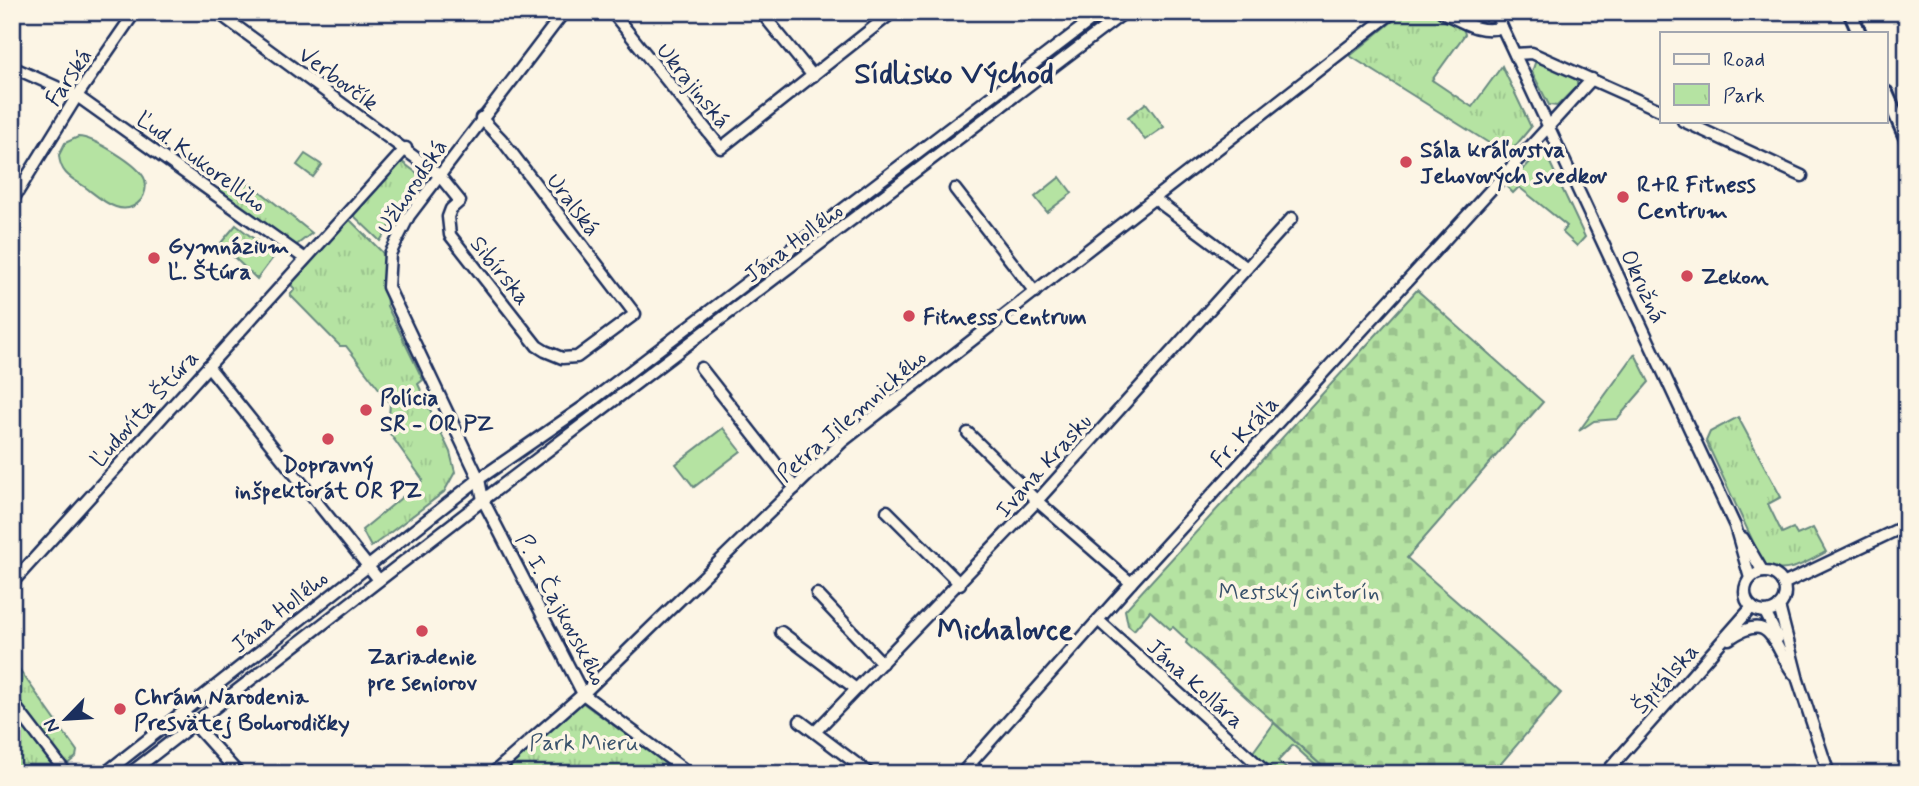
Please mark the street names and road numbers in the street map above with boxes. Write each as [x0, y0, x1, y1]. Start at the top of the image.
street label: Ukrajinská [649, 37, 736, 136]
street label: Verbovčík [292, 40, 384, 119]
street label: Farská [39, 43, 100, 113]
street label: Ľud. Kukorelliho [130, 105, 272, 220]
street label: Užhorodská [370, 134, 455, 240]
street label: Uralská [539, 167, 606, 243]
street label: Jána Hollého [739, 196, 850, 291]
street label: Sibírska [462, 230, 537, 312]
street label: Okružná [1612, 245, 1672, 329]
street label: Petra Jilemnického [771, 343, 933, 490]
street label: Ľudovíta Štúra [85, 344, 206, 475]
street label: Fr. Kráľa [1204, 390, 1286, 475]
street label: Ivana Krasku [990, 408, 1099, 525]
street label: P. I. Čajkovského [508, 529, 613, 691]
street label: Jána Hollého [225, 564, 335, 661]
street label: Jána Kollára [1139, 633, 1250, 736]
street label: Špitálska [1627, 637, 1706, 721]

